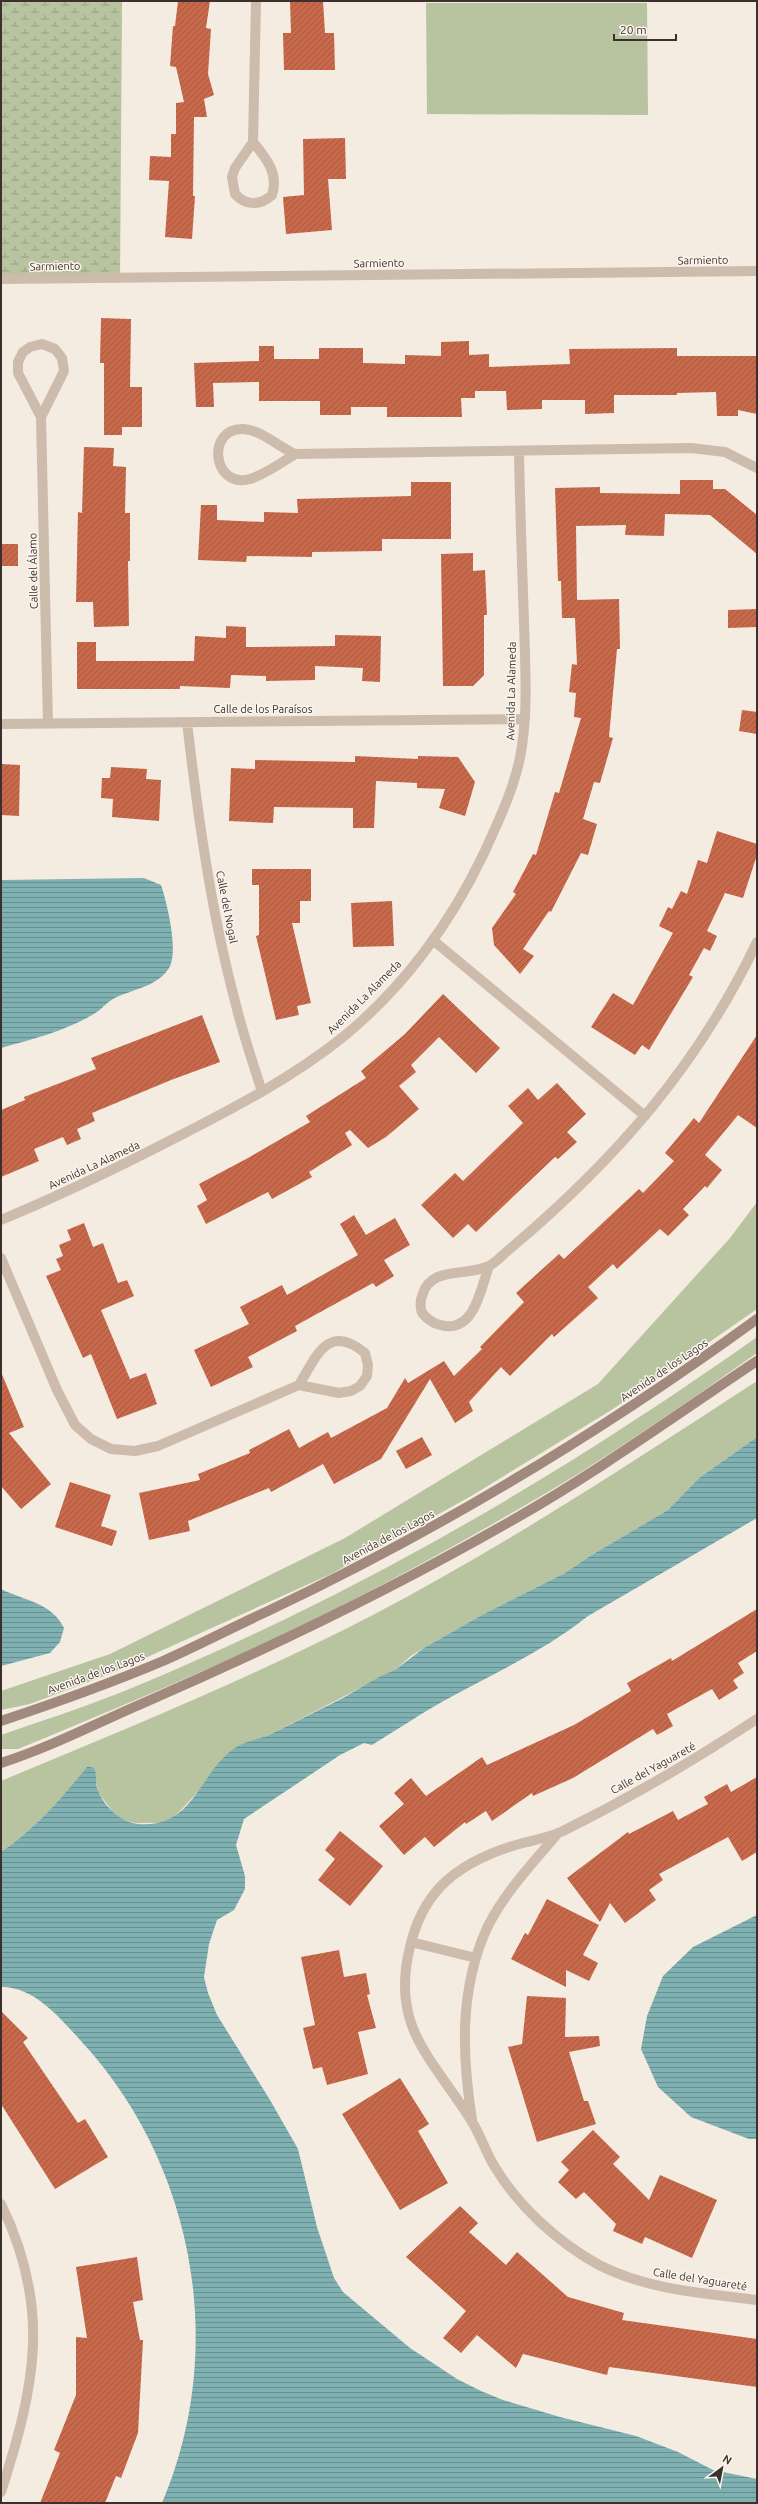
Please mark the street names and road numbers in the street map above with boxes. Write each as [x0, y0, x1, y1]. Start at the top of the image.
street label: Sarmiento [677, 254, 729, 266]
street label: Sarmiento [353, 257, 405, 269]
street label: Sarmiento [29, 260, 81, 272]
street label: Calle del Álamo [25, 533, 40, 609]
street label: Avenida La Alameda [504, 641, 518, 741]
street label: Calle de los Paraísos [214, 703, 313, 715]
street label: Calle del Nogal [214, 870, 240, 944]
street label: Avenida La Alameda [325, 958, 403, 1036]
street label: Avenida La Alameda [47, 1139, 141, 1191]
street label: Avenida de los Lagos [618, 1336, 710, 1404]
street label: Avenida de los Lagos [340, 1508, 436, 1566]
street label: Avenida de los Lagos [46, 1650, 146, 1696]
street label: Calle del Yaguareté [608, 1740, 698, 1796]
street label: Calle del Yaguareté [652, 2266, 748, 2292]

